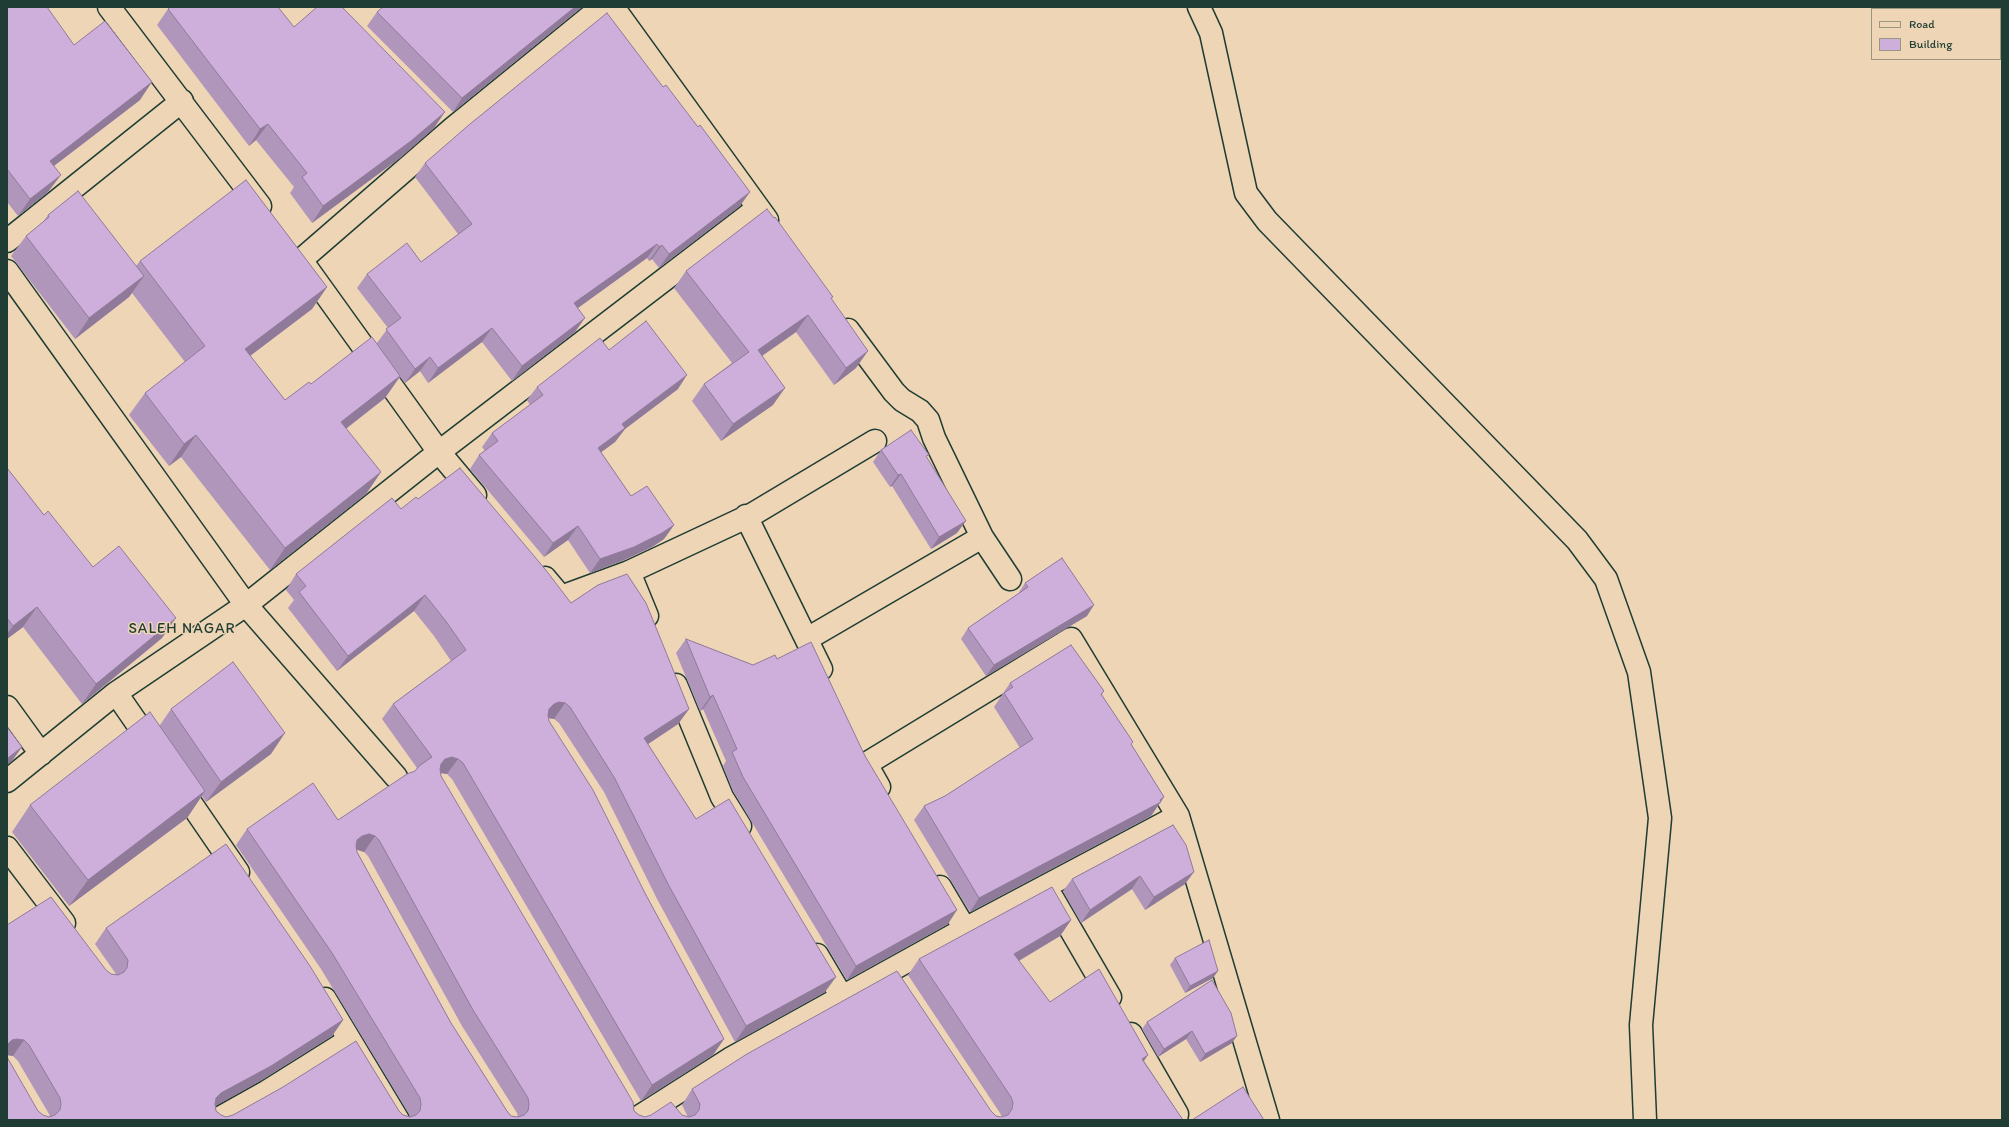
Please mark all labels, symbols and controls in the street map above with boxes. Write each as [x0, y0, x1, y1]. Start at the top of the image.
legend [1871, 8, 2001, 60]
text: Road [1909, 17, 1935, 31]
text: Building [1909, 37, 1952, 51]
district label: SALEH NAGAR [128, 620, 236, 638]

